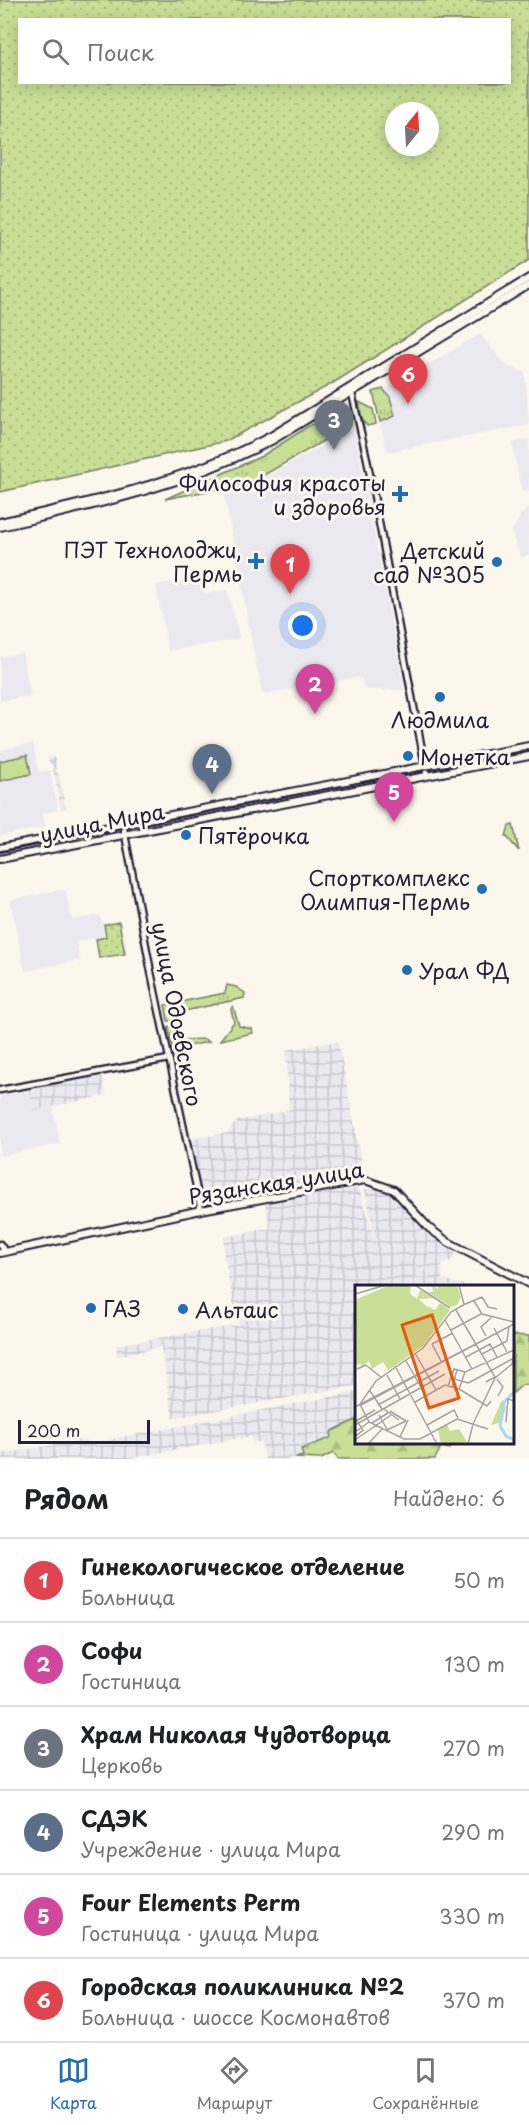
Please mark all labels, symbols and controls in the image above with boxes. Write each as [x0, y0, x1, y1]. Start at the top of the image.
search box [18, 18, 511, 84]
icon: search [39, 35, 72, 68]
text: Поиск [87, 35, 154, 68]
north arrow [385, 102, 439, 156]
pin: 6 [388, 354, 428, 404]
pin: 3 [314, 400, 354, 450]
place label: Философия красоты и здоровья [179, 466, 386, 522]
marker: Философия красоты и здоровья [391, 485, 409, 503]
place label: ПЭТ Технолоджи, Пермь [64, 533, 242, 589]
place label: Детский сад №305 [373, 534, 485, 590]
pin: 1 [270, 544, 310, 594]
marker: ПЭТ Технолоджи, Пермь [247, 552, 265, 570]
marker: Детский сад №305 [490, 555, 504, 569]
your location [288, 611, 317, 640]
pin: 2 [296, 664, 334, 714]
marker: Людмила [433, 690, 447, 704]
place label: Людмила [391, 703, 490, 735]
place label: Монетка [420, 740, 511, 772]
pin: 4 [192, 744, 232, 794]
marker: Монетка [401, 749, 415, 763]
pin: 5 [374, 772, 414, 822]
street label: улица Мира [37, 794, 168, 850]
place label: Пятёрочка [198, 819, 310, 851]
marker: Пятёрочка [179, 828, 193, 842]
place label: Спорткомплекс Олимпия-Пермь [300, 861, 470, 917]
marker: Спорткомплекс Олимпия-Пермь [475, 882, 489, 896]
street label: улица Одоевского [144, 919, 212, 1109]
place label: Урал ФД [419, 954, 509, 986]
marker: Урал ФД [400, 963, 414, 977]
street label: Рязанская улица [186, 1152, 367, 1212]
inset map [355, 1285, 514, 1444]
place label: ГАЗ [103, 1292, 141, 1324]
place label: Альтаис [195, 1293, 278, 1325]
marker: ГАЗ [84, 1301, 98, 1315]
marker: Альтаис [176, 1302, 190, 1316]
scale bar [18, 1417, 150, 1444]
text: 200 m [27, 1418, 80, 1442]
text: Рядом [24, 1479, 109, 1518]
text: Найдено: 6 [393, 1483, 505, 1513]
text: Гинекологическое отделение [81, 1549, 405, 1582]
text: 1 [39, 1565, 48, 1595]
text: 50 m [453, 1565, 505, 1595]
text: Больница [81, 1582, 175, 1612]
text: Софи [81, 1633, 143, 1666]
text: 2 [36, 1649, 51, 1679]
text: 130 m [445, 1649, 505, 1679]
text: Гостиница [81, 1666, 181, 1696]
text: Храм Николая Чудотворца [81, 1717, 391, 1750]
text: 3 [37, 1733, 50, 1763]
text: 270 m [442, 1733, 505, 1763]
text: Церковь [81, 1750, 163, 1780]
text: СДЭК [81, 1801, 148, 1834]
text: 4 [37, 1817, 50, 1847]
text: 290 m [441, 1817, 505, 1847]
text: Учреждение · улица Мира [81, 1834, 340, 1864]
text: Four Elements Perm [81, 1885, 301, 1918]
text: 5 [37, 1901, 50, 1931]
text: 330 m [439, 1901, 505, 1931]
text: Гостиница · улица Мира [81, 1918, 319, 1948]
text: Городская поликлиника №2 [81, 1969, 404, 2002]
text: 6 [36, 1985, 51, 2015]
text: 370 m [442, 1985, 505, 2015]
text: Больница · шоссе Космонавтов [81, 2002, 390, 2032]
tab: Карта [50, 2054, 97, 2114]
tab: Маршрут [197, 2054, 272, 2114]
tab: Сохранённые [372, 2054, 479, 2114]

